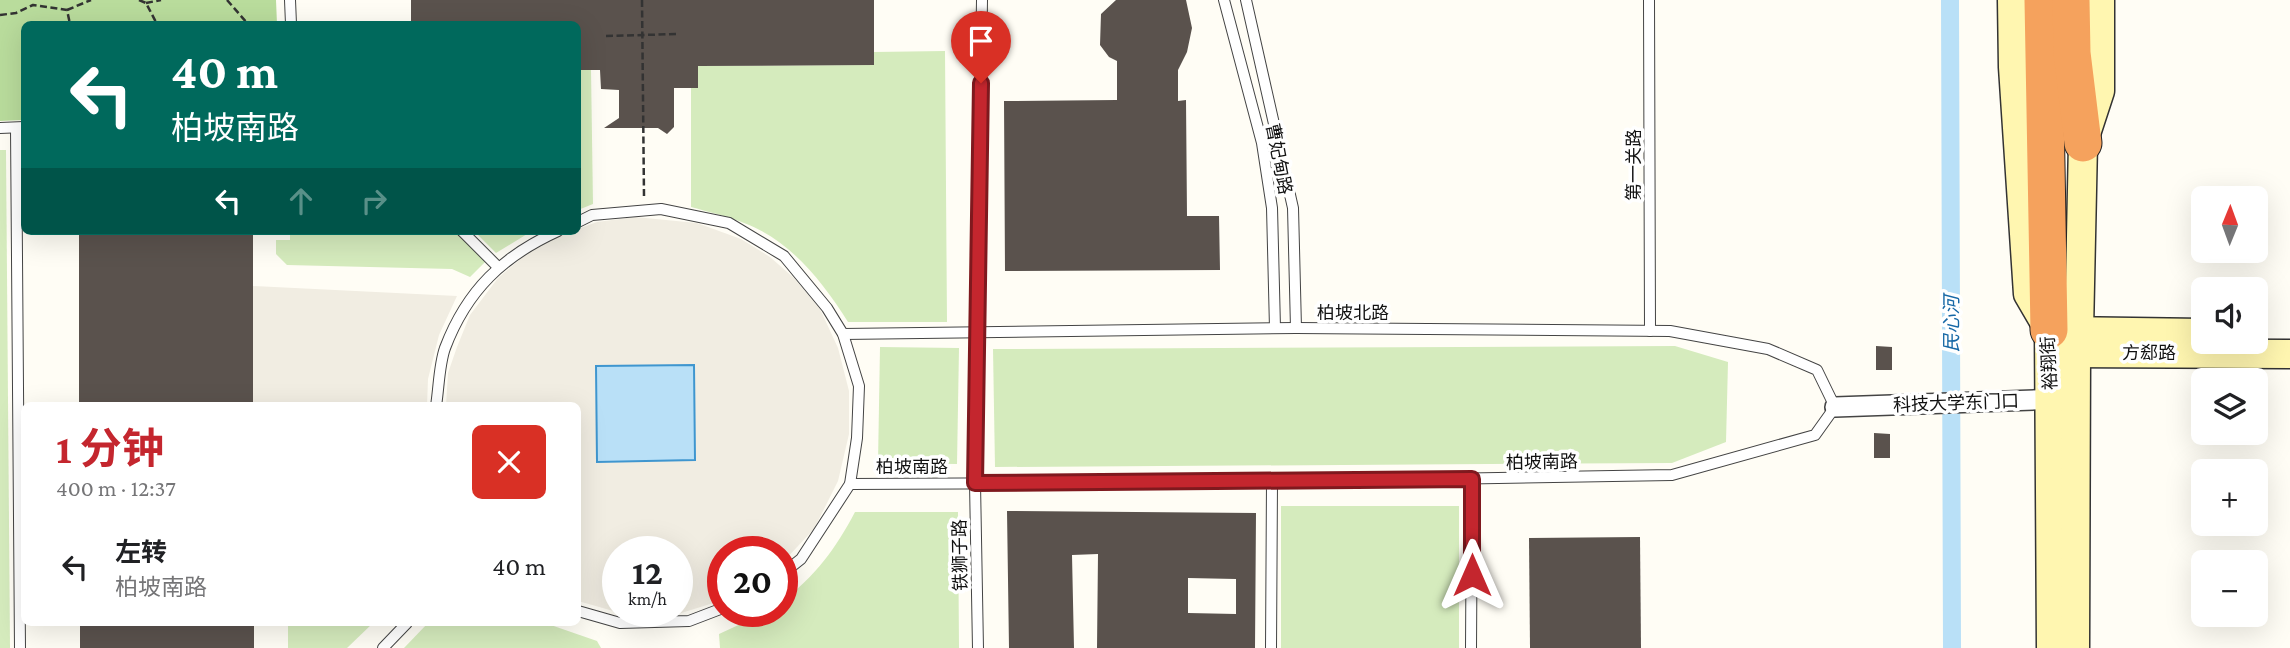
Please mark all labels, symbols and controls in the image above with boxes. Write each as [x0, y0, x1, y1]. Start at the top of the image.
pin [951, 11, 1011, 83]
icon: arrive [962, 22, 1000, 60]
text: 40 m [171, 44, 278, 99]
icon: left [56, 49, 147, 140]
text: 柏坡南路 [171, 110, 299, 146]
street label: 曹妃甸路 [1262, 122, 1296, 196]
street label: 第一关路 [1624, 129, 1644, 201]
icon: left [209, 182, 247, 220]
icon: ahead [282, 182, 320, 220]
icon: right [355, 182, 393, 220]
north arrow [2191, 186, 2268, 262]
map controls [2191, 186, 2268, 627]
button: sound [2191, 277, 2268, 354]
water label: 民心河 [1941, 292, 1962, 353]
street label: 柏坡北路 [1317, 303, 1389, 323]
street label: 裕翔街 [2038, 336, 2060, 390]
street label: 方郄路 [2122, 343, 2176, 363]
button: layers [2191, 368, 2268, 445]
street label: 科技大学东门口 [1893, 391, 2019, 415]
text: 1 分钟 [56, 425, 164, 472]
button: close [472, 425, 546, 499]
street label: 柏坡南路 [1506, 451, 1578, 473]
street label: 柏坡南路 [876, 457, 948, 477]
button: + [2191, 459, 2268, 536]
text: 400 m · 12:37 [56, 475, 176, 501]
street label: 铁狮子路 [949, 519, 971, 591]
speed limit sign: 20 [707, 536, 798, 627]
text: 左转 [115, 538, 167, 567]
position arrow [1435, 538, 1509, 612]
icon: left [56, 548, 94, 586]
button: − [2191, 550, 2268, 627]
text: 40 m [492, 552, 546, 581]
text: 12 [632, 553, 663, 592]
text: 柏坡南路 [115, 574, 207, 600]
text: km/h [628, 589, 667, 609]

